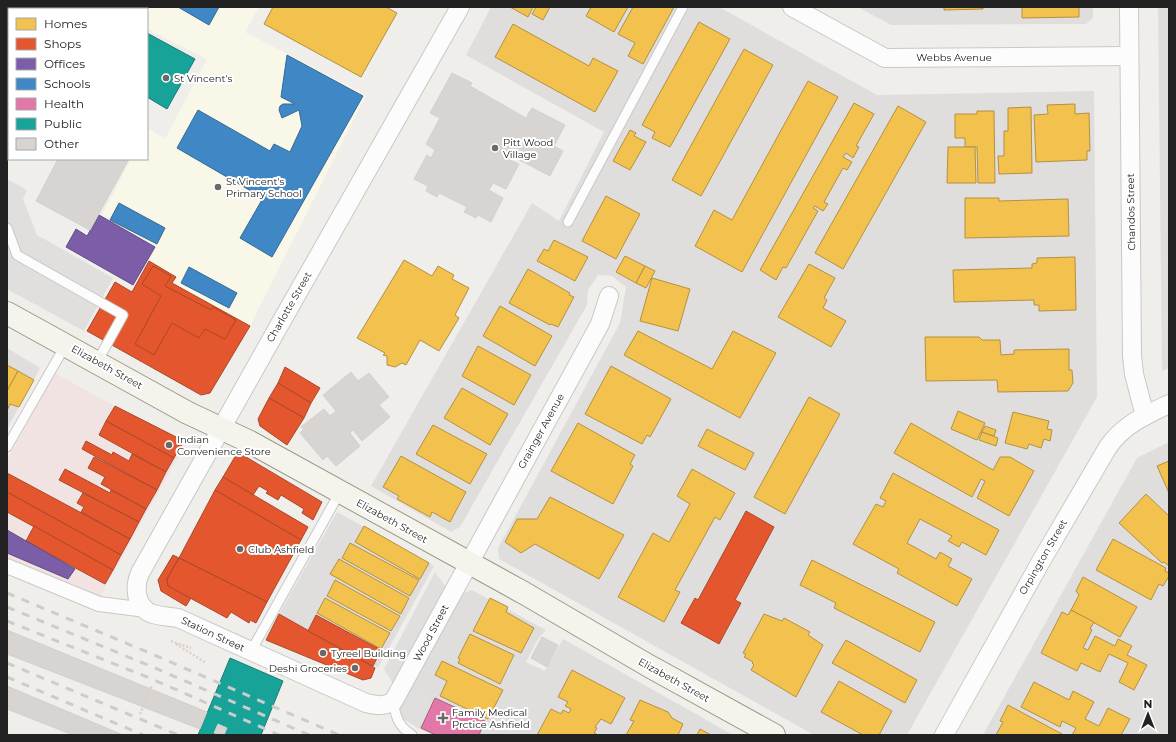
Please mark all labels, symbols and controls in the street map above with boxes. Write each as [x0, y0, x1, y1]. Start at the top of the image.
legend [8, 8, 148, 160]
text: Homes [44, 16, 87, 31]
text: Shops [44, 36, 81, 51]
street label: Webbs Avenue [916, 51, 992, 64]
text: Offices [44, 56, 85, 71]
place label: St Vincent's [174, 72, 233, 85]
marker: St Vincent's [161, 73, 171, 83]
text: Schools [44, 76, 90, 91]
text: Health [44, 96, 84, 111]
text: Public [44, 116, 82, 131]
text: Other [44, 136, 79, 151]
place label: Pitt Wood Village [503, 136, 553, 161]
marker: Pitt Wood Village [490, 143, 500, 153]
street label: Chandos Street [1124, 173, 1138, 251]
place label: St Vincent's Primary School [226, 175, 302, 200]
marker: St Vincent's Primary School [213, 182, 223, 192]
street label: Charlotte Street [264, 269, 314, 345]
street label: Elizabeth Street [69, 342, 145, 392]
street label: Grainger Avenue [515, 391, 567, 471]
place label: Indian Convenience Store [177, 433, 271, 458]
marker: Indian Convenience Store [164, 440, 174, 450]
street label: Elizabeth Street [354, 496, 430, 546]
street label: Orpington Street [1016, 517, 1070, 597]
place label: Club Ashfield [248, 543, 314, 556]
marker: Club Ashfield [235, 544, 245, 554]
street label: Wood Street [411, 602, 451, 664]
street label: Station Street [179, 614, 247, 654]
place label: Tyreel Building [331, 647, 406, 660]
marker: Tyreel Building [318, 648, 328, 658]
street label: Elizabeth Street [636, 655, 712, 705]
place label: Deshi Groceries [269, 662, 347, 675]
marker: Deshi Groceries [350, 663, 360, 673]
north arrow [1128, 694, 1168, 734]
text: N [1144, 697, 1152, 711]
place label: Family Medical Prctice Ashfield [452, 706, 530, 731]
marker: Family Medical Prctice Ashfield [437, 712, 449, 724]

